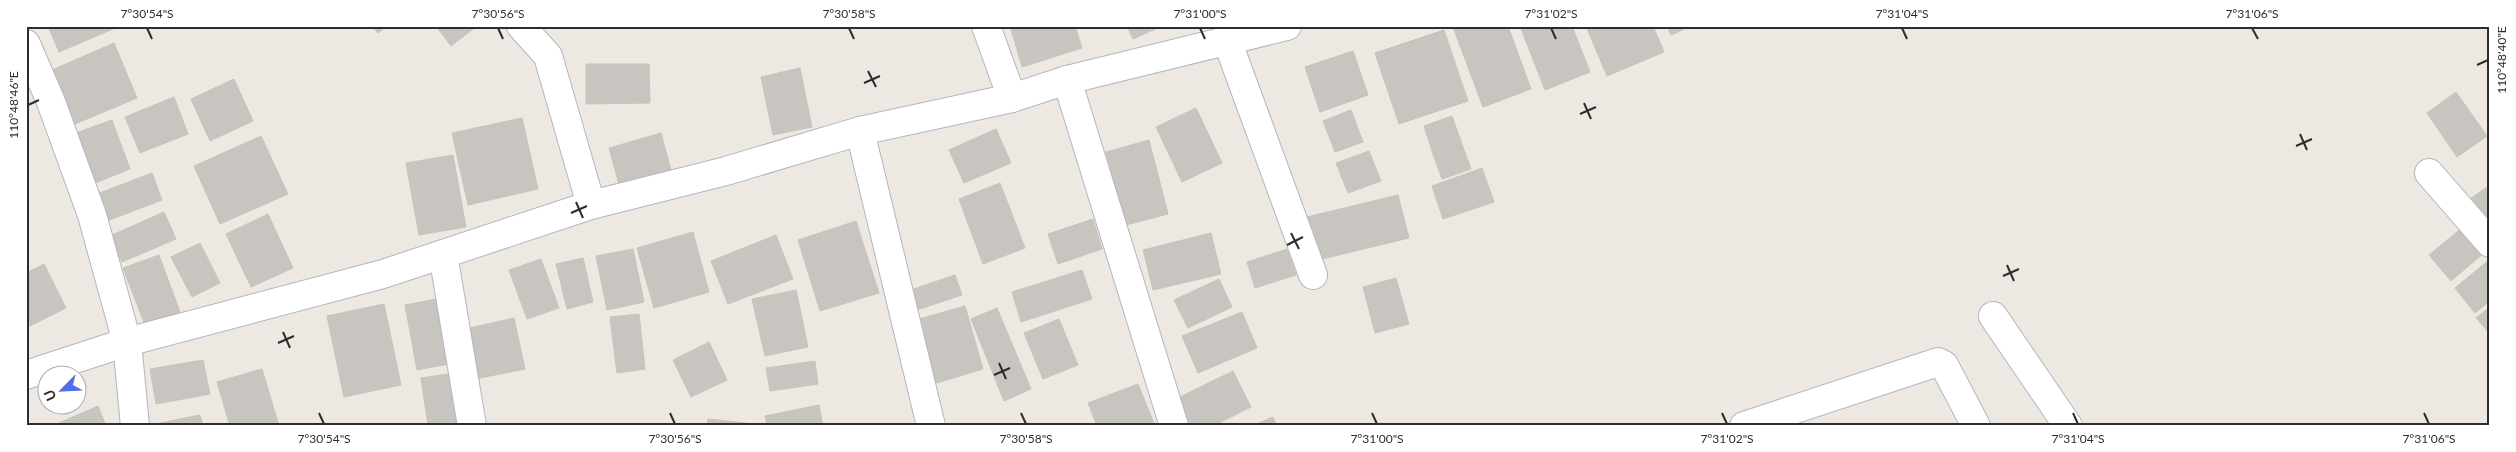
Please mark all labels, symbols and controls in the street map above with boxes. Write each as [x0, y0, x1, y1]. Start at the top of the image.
text: 7°30'54"S [120, 6, 174, 21]
text: 7°30'56"S [471, 6, 525, 21]
text: 7°30'58"S [822, 6, 876, 21]
text: 7°31'00"S [1173, 6, 1227, 21]
text: 7°31'02"S [1524, 6, 1578, 21]
text: 7°31'04"S [1875, 6, 1929, 21]
text: 7°31'06"S [2225, 6, 2279, 21]
text: 110°48'40"E [2494, 26, 2509, 94]
text: 110°48'46"E [6, 71, 21, 139]
north arrow [38, 364, 88, 414]
text: U [40, 387, 60, 404]
text: 7°30'54"S [297, 431, 351, 446]
text: 7°30'56"S [648, 431, 702, 446]
text: 7°30'58"S [999, 431, 1053, 446]
text: 7°31'00"S [1350, 431, 1404, 446]
text: 7°31'02"S [1700, 431, 1754, 446]
text: 7°31'04"S [2051, 431, 2105, 446]
text: 7°31'06"S [2402, 431, 2456, 446]

